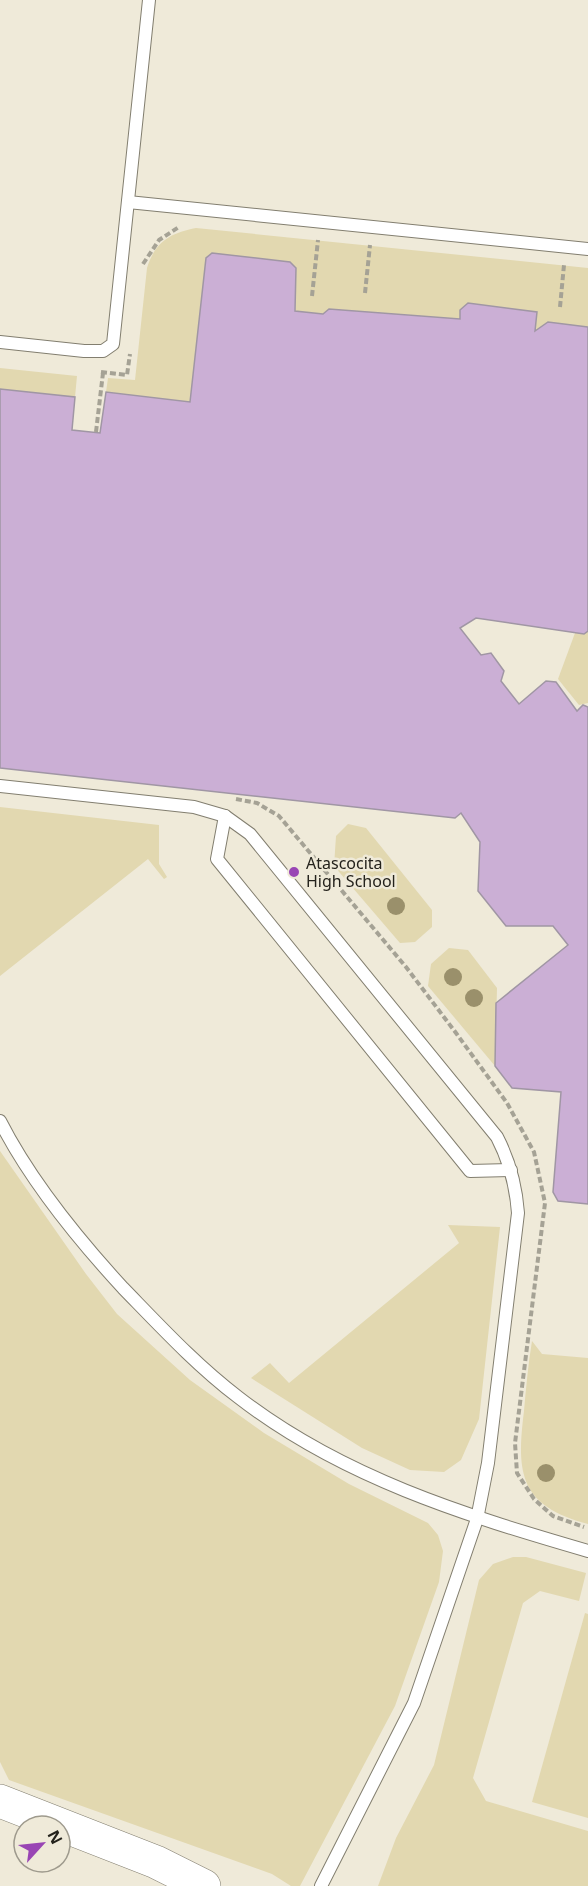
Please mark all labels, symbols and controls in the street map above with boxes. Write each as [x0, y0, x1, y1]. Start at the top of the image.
place label: Atascocita High School [306, 852, 396, 892]
marker: Atascocita High School [287, 865, 301, 879]
north arrow [12, 1814, 72, 1874]
text: N [43, 1826, 68, 1848]

